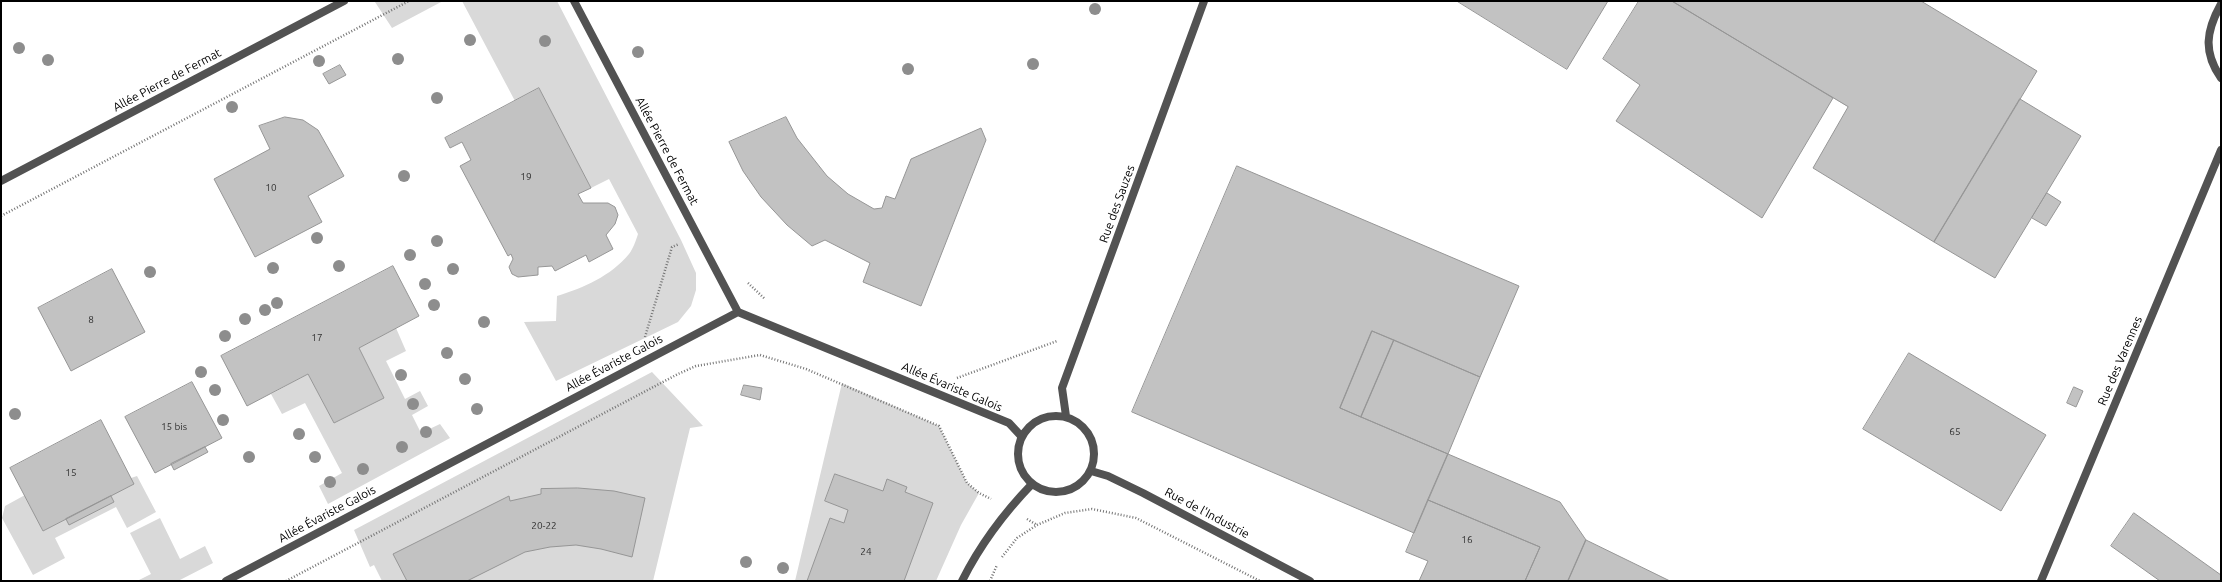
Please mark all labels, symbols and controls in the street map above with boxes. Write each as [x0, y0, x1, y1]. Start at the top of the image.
street label: Allée Pierre de Fermat [110, 45, 224, 115]
street label: Allée Pierre de Fermat [632, 94, 702, 208]
street label: Rue des Sauzes [1096, 163, 1138, 245]
house number: 19 [520, 171, 532, 183]
house number: 10 [265, 182, 277, 194]
house number: 8 [88, 314, 94, 326]
street label: Rue des Varennes [2095, 314, 2145, 408]
street label: Allée Évariste Galois [563, 331, 665, 395]
house number: 17 [311, 332, 323, 344]
street label: Allée Évariste Galois [900, 359, 1004, 415]
house number: 15 bis [161, 421, 187, 433]
house number: 65 [1949, 426, 1961, 438]
house number: 15 [65, 467, 77, 479]
street label: Allée Évariste Galois [276, 482, 378, 546]
street label: Rue de l'Industrie [1162, 485, 1252, 541]
house number: 20-22 [531, 520, 557, 532]
house number: 16 [1461, 534, 1473, 546]
house number: 24 [860, 546, 872, 558]

